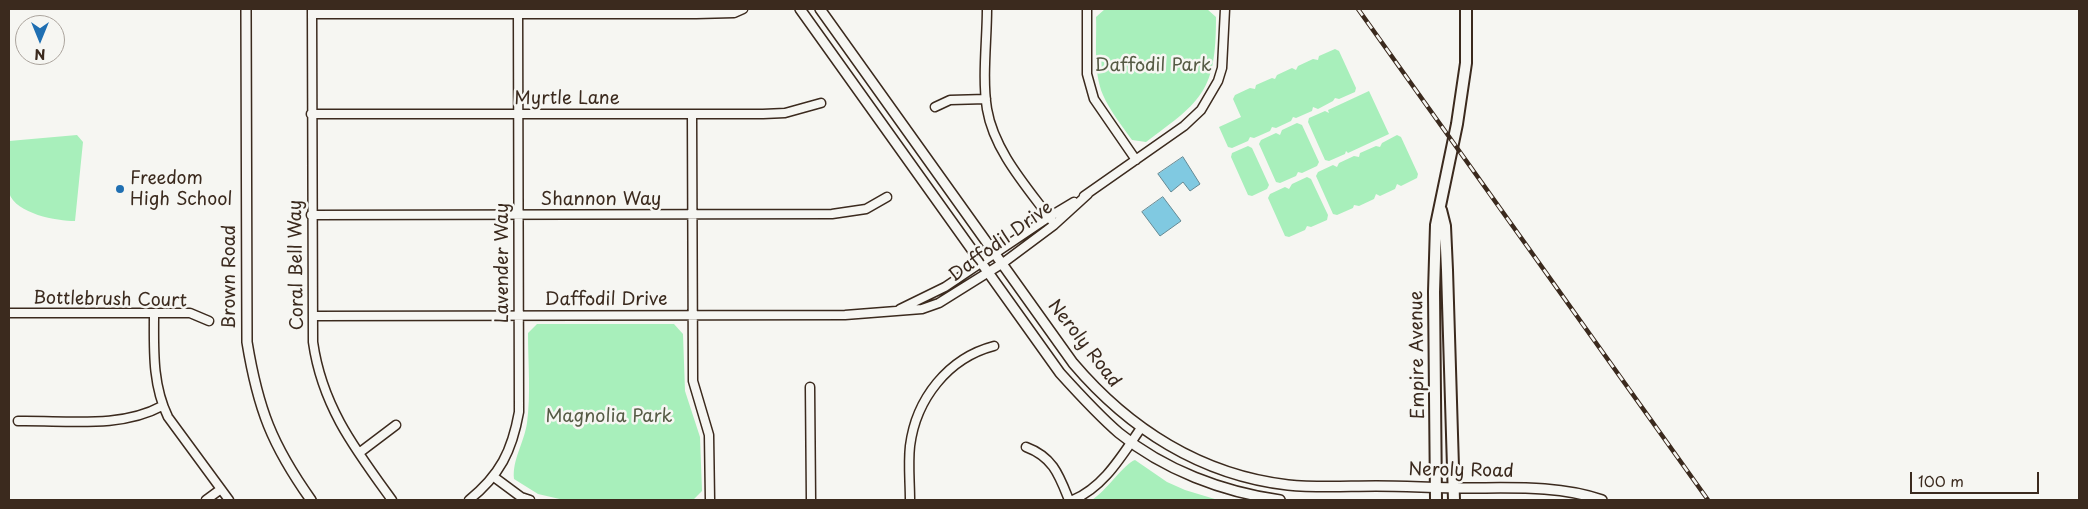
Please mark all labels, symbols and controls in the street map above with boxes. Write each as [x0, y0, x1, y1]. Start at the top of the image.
north arrow [15, 15, 65, 65]
text: N [34, 44, 46, 65]
park label: Daffodil Park [1094, 55, 1212, 77]
street label: Myrtle Lane [514, 88, 620, 110]
place label: Freedom High School [130, 168, 233, 210]
marker: Freedom High School [114, 183, 126, 195]
street label: Shannon Way [541, 189, 661, 211]
street label: Daffodil Drive [945, 197, 1057, 287]
street label: Coral Bell Way [285, 200, 309, 330]
street label: Lavender Way [492, 203, 514, 323]
street label: Brown Road [219, 225, 241, 329]
street label: Bottlebrush Court [33, 288, 187, 312]
street label: Daffodil Drive [544, 289, 668, 311]
street label: Empire Avenue [1406, 290, 1430, 420]
street label: Neroly Road [1043, 296, 1125, 392]
park label: Magnolia Park [545, 406, 673, 428]
street label: Neroly Road [1408, 459, 1514, 483]
scale bar [1913, 462, 2042, 494]
text: 100 m [1918, 469, 1964, 492]

